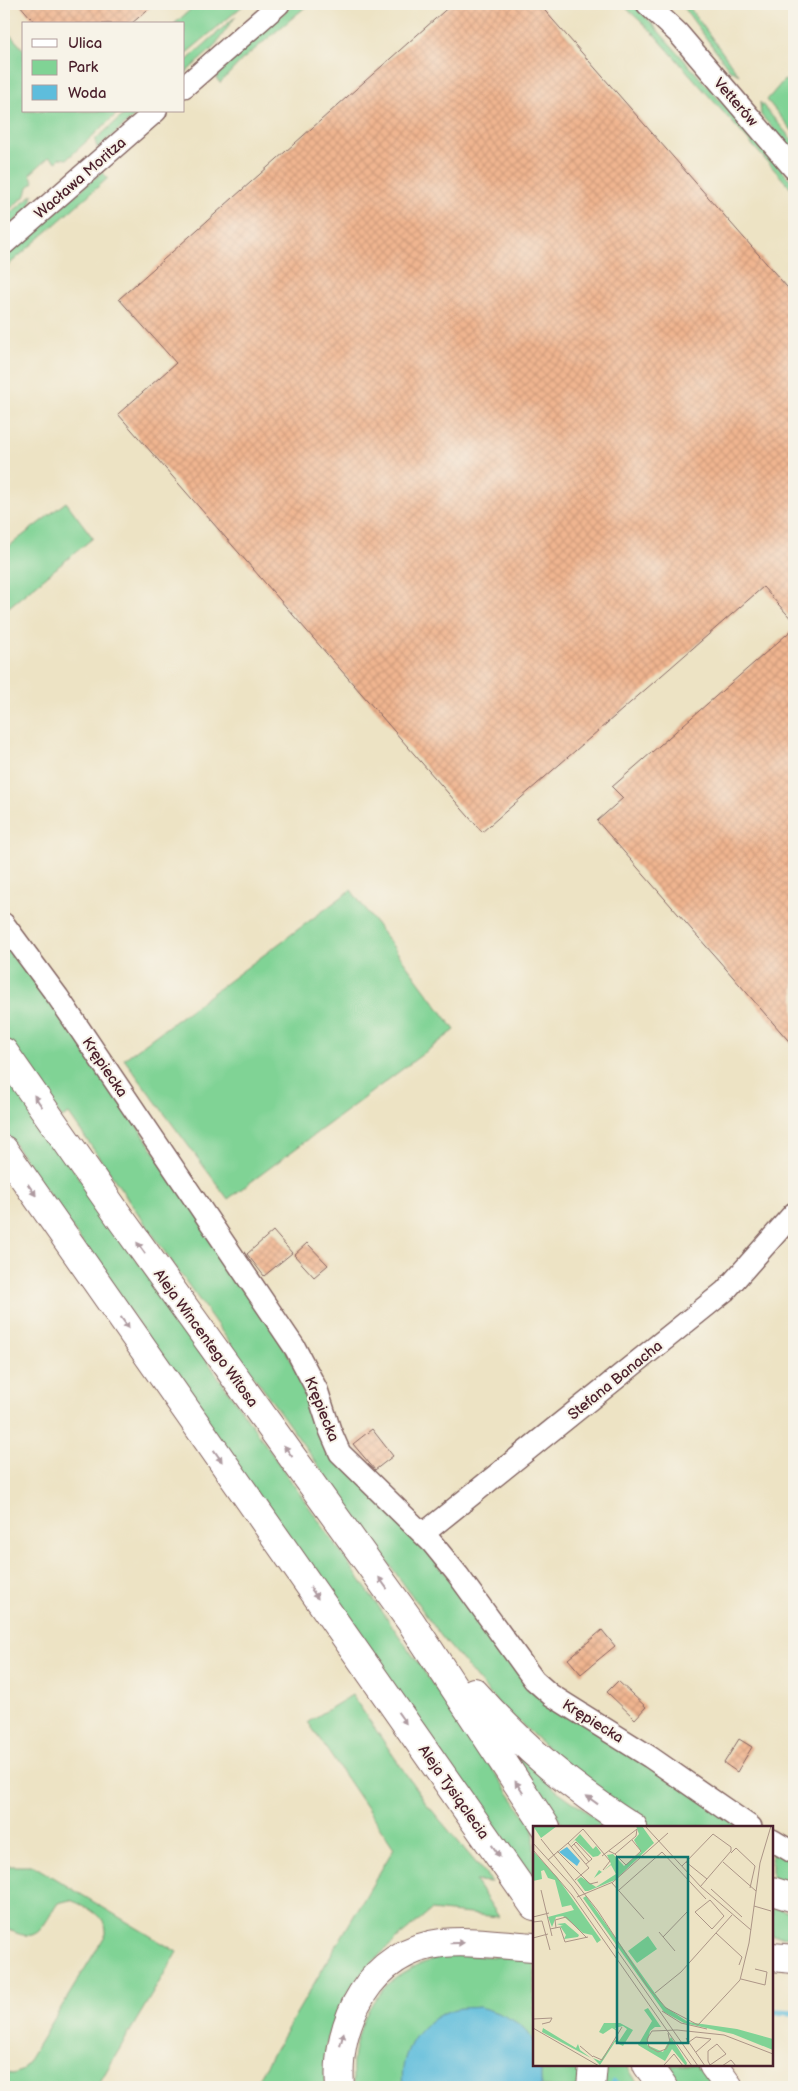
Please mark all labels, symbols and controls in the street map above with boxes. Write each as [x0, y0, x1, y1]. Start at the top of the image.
legend [22, 22, 185, 112]
text: Ulica [68, 34, 102, 53]
text: Park [68, 58, 99, 77]
street label: Vetterów [709, 74, 762, 131]
text: Woda [68, 84, 106, 103]
street label: Wacława Moritza [31, 133, 130, 223]
street label: Krępiecka [78, 1034, 132, 1101]
one-way arrow [33, 1094, 43, 1108]
one-way arrow [27, 1183, 37, 1197]
one-way arrow [136, 1242, 147, 1255]
street label: Aleja Wincentego Witosa [149, 1266, 262, 1411]
one-way arrow [120, 1316, 130, 1330]
street label: Stefana Banacha [564, 1336, 666, 1424]
street label: Krępiecka [300, 1374, 343, 1444]
one-way arrow [282, 1445, 293, 1458]
one-way arrow [213, 1449, 223, 1463]
one-way arrow [377, 1577, 388, 1590]
one-way arrow [309, 1586, 319, 1600]
street label: Krępiecka [559, 1695, 627, 1748]
one-way arrow [397, 1711, 407, 1725]
street label: Aleja Tysiąclecia [414, 1741, 493, 1843]
one-way arrow [515, 1780, 524, 1793]
one-way arrow [585, 1795, 599, 1805]
inset map [533, 1826, 773, 2066]
one-way arrow [491, 1844, 501, 1857]
one-way arrow [449, 1938, 465, 1946]
one-way arrow [338, 2031, 346, 2047]

